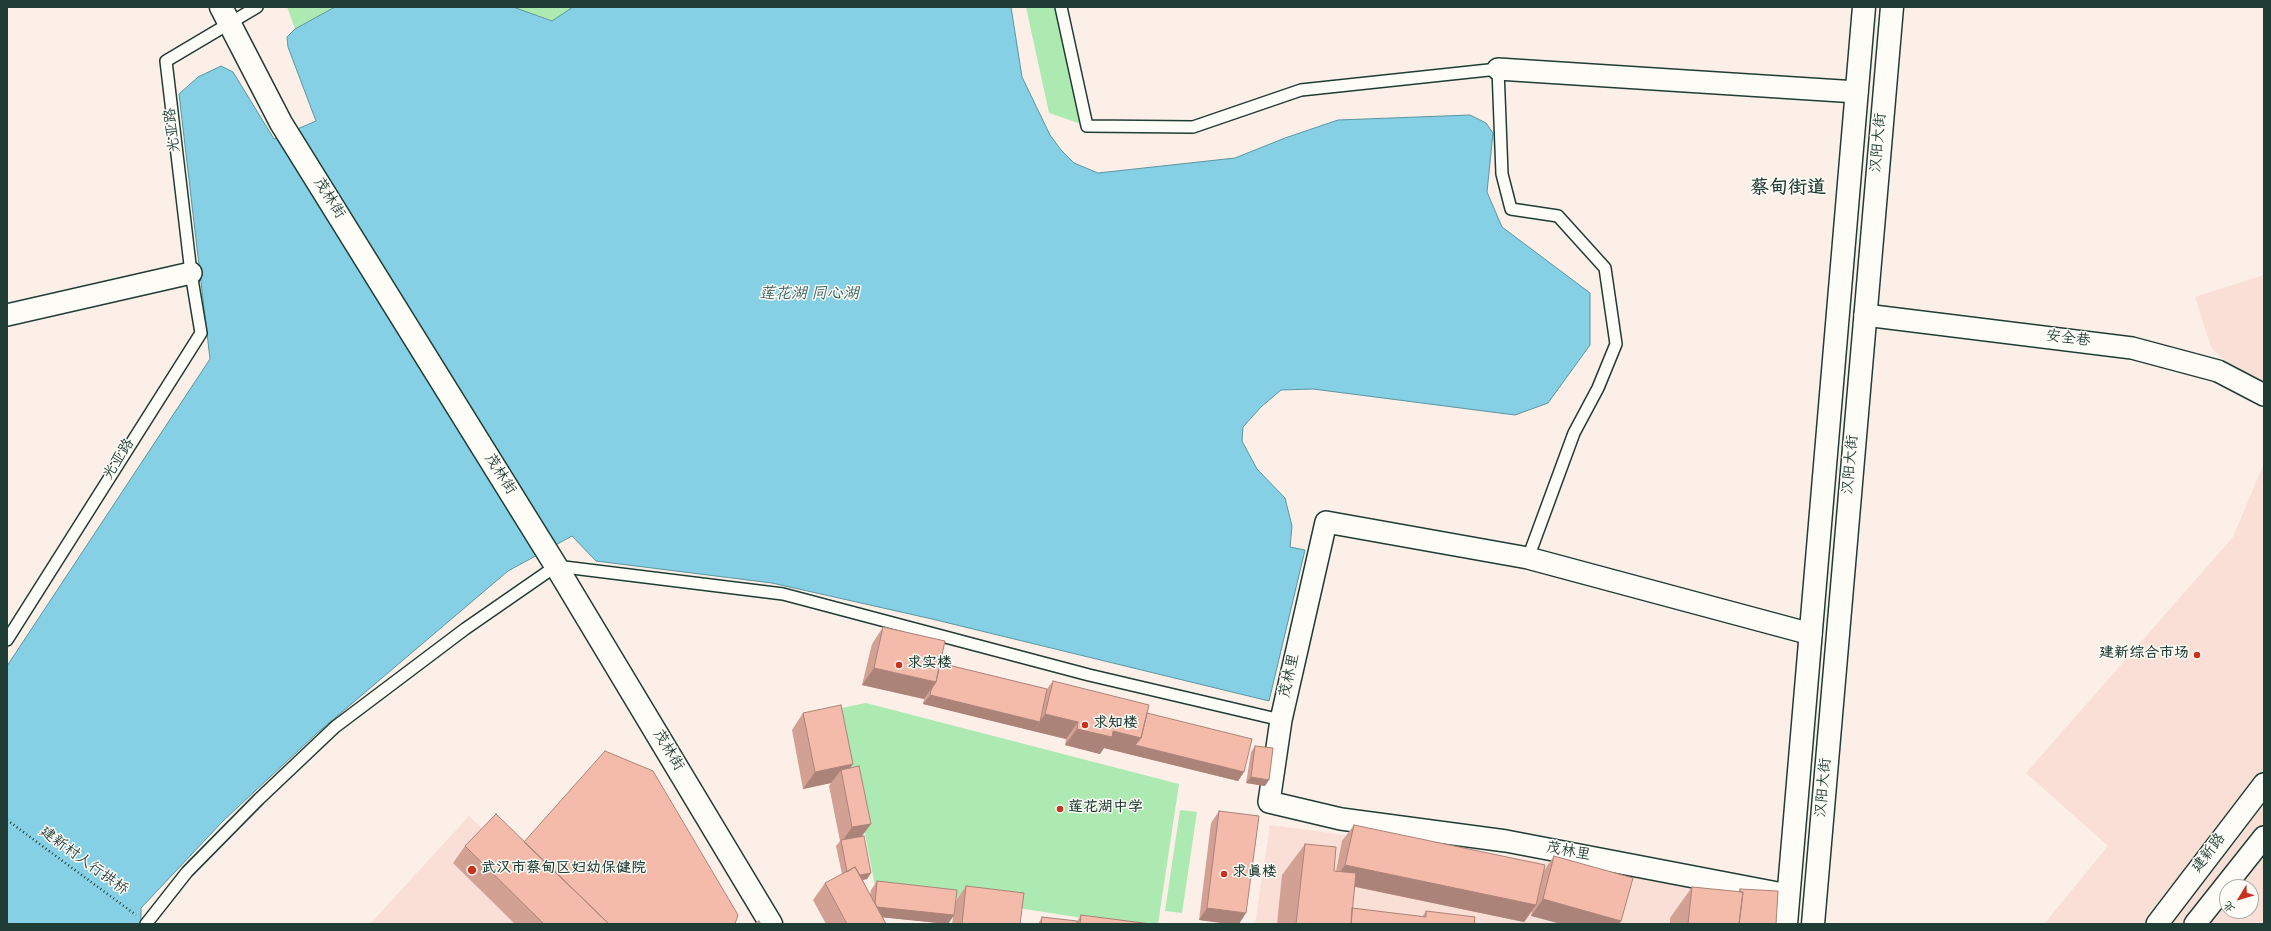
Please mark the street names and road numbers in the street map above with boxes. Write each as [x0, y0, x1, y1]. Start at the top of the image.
street label: 光亚路 [162, 107, 186, 153]
street label: 汉阳大街 [1868, 112, 1892, 174]
street label: 茂林街 [308, 175, 348, 223]
street label: 安全巷 [2045, 328, 2091, 352]
street label: 汉阳大街 [1840, 434, 1864, 496]
street label: 光亚路 [100, 436, 140, 484]
street label: 茂林街 [479, 451, 519, 499]
street label: 茂林里 [1277, 652, 1305, 700]
street label: 茂林街 [648, 727, 686, 775]
street label: 汉阳大街 [1813, 757, 1837, 819]
street label: 建新村人行拱桥 [35, 824, 131, 900]
street label: 建新路 [2189, 831, 2231, 877]
street label: 茂林里 [1544, 840, 1592, 866]

